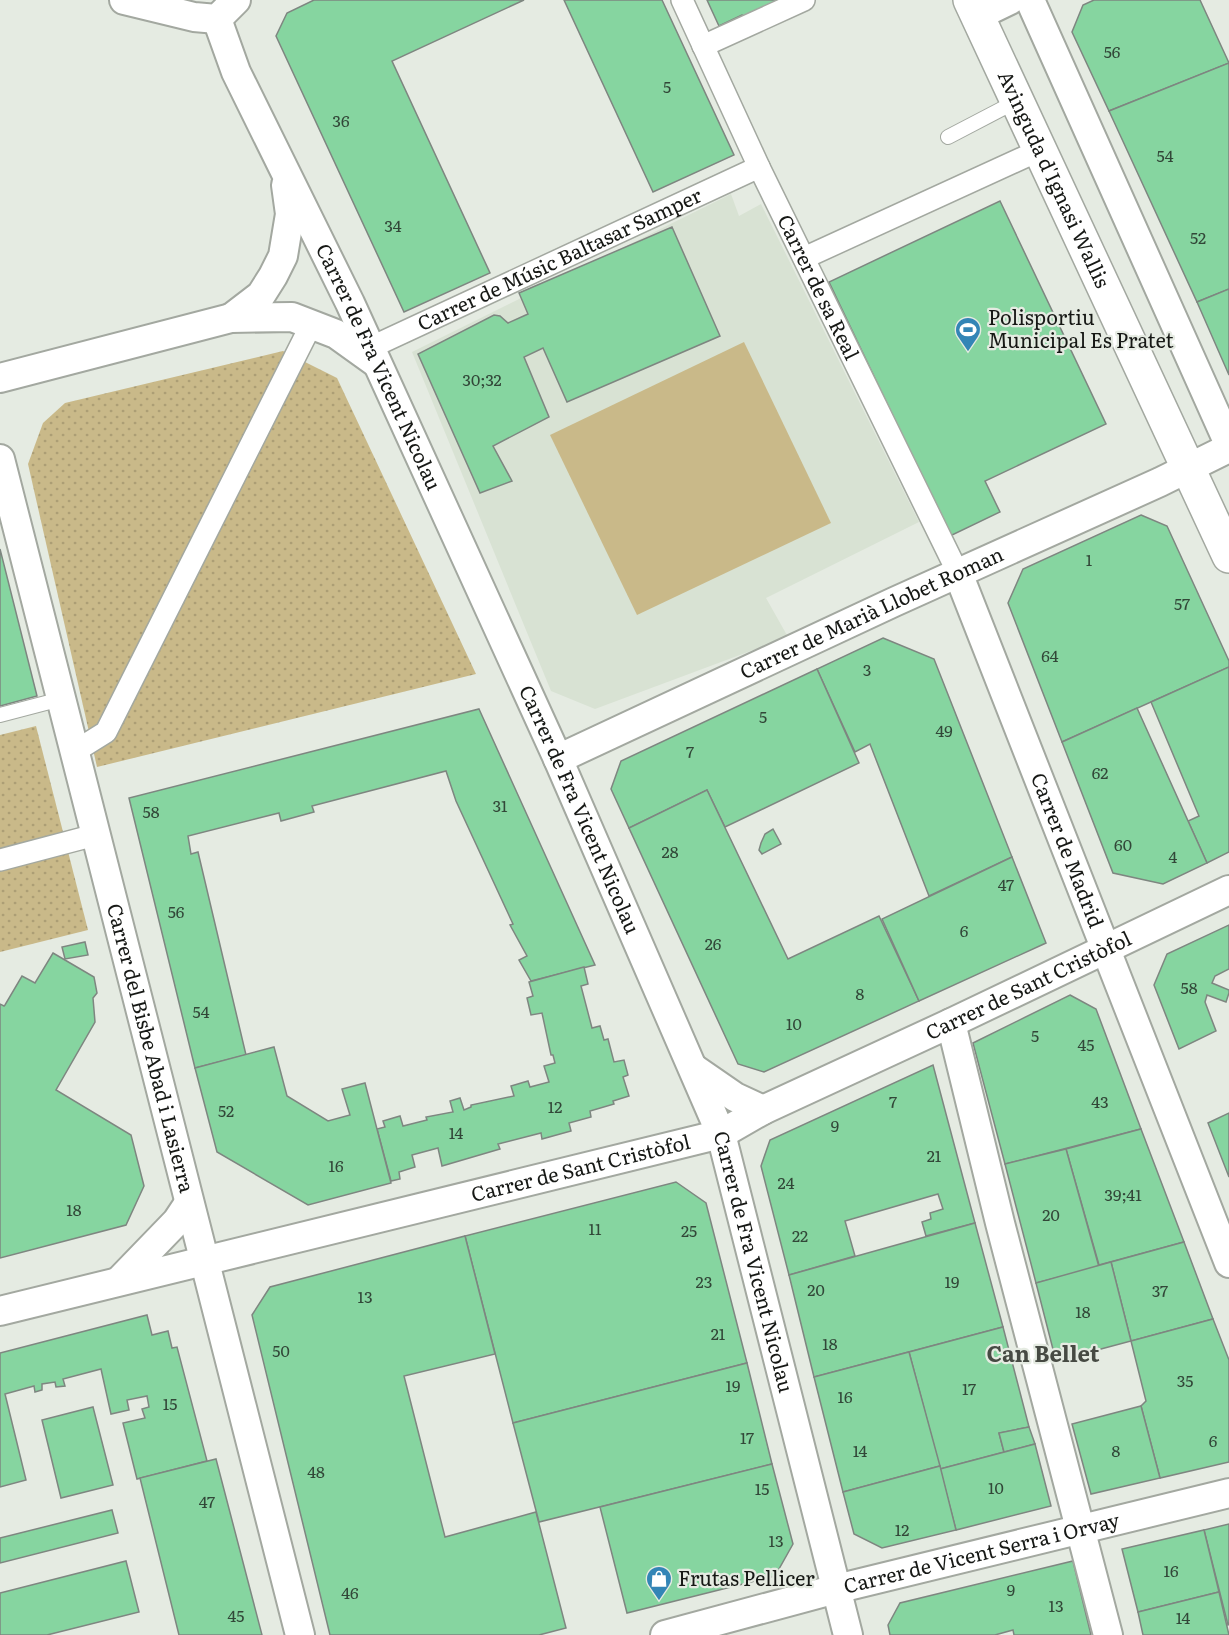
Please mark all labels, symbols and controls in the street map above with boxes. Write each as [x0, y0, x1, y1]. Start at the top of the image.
house number: 56 [1104, 39, 1121, 63]
street label: Avinguda d'Ignasi Wallis [992, 65, 1119, 292]
house number: 5 [663, 74, 671, 98]
house number: 36 [332, 108, 350, 132]
house number: 54 [1157, 143, 1174, 167]
street label: Carrer de Músic Baltasar Samper [412, 179, 706, 337]
street label: Carrer de sa Real [771, 209, 868, 365]
house number: 34 [384, 213, 402, 237]
house number: 52 [1190, 225, 1206, 249]
street label: Carrer de Fra Vicent Nicolau [310, 238, 451, 495]
place label: Polisportiu Municipal Es Pratet [988, 301, 1174, 354]
sports icon: Polisportiu Municipal Es Pratet [953, 315, 983, 353]
house number: 30;32 [462, 367, 502, 391]
street label: Carrer de Marià Llobet Roman [734, 538, 1008, 685]
house number: 1 [1086, 547, 1093, 571]
house number: 57 [1174, 591, 1190, 615]
house number: 64 [1041, 643, 1059, 667]
house number: 3 [863, 657, 871, 681]
street label: Carrer de Fra Vicent Nicolau [513, 679, 649, 938]
house number: 5 [759, 704, 767, 728]
house number: 49 [935, 718, 953, 742]
house number: 7 [686, 739, 694, 763]
house number: 62 [1092, 760, 1108, 784]
street label: Carrer de Madrid [1025, 768, 1113, 931]
house number: 31 [492, 793, 508, 817]
house number: 58 [143, 799, 160, 823]
house number: 60 [1114, 832, 1132, 856]
house number: 28 [662, 839, 679, 863]
house number: 4 [1169, 844, 1178, 868]
house number: 47 [998, 872, 1014, 896]
house number: 56 [168, 899, 185, 923]
street label: Carrer del Bisbe Abad i Lasierra [101, 900, 204, 1196]
house number: 6 [960, 918, 969, 942]
street label: Carrer de Sant Cristòfol [920, 922, 1136, 1046]
house number: 26 [705, 931, 722, 955]
house number: 58 [1181, 975, 1198, 999]
house number: 8 [856, 981, 865, 1005]
house number: 54 [193, 999, 210, 1023]
house number: 10 [786, 1011, 802, 1035]
house number: 5 [1031, 1023, 1039, 1047]
house number: 45 [1078, 1032, 1094, 1056]
house number: 7 [889, 1089, 897, 1113]
house number: 43 [1091, 1089, 1109, 1113]
house number: 12 [548, 1094, 562, 1118]
house number: 52 [218, 1098, 234, 1122]
house number: 9 [831, 1113, 839, 1137]
house number: 14 [449, 1120, 464, 1144]
street label: Carrer de Sant Cristòfol [468, 1125, 693, 1208]
street label: Carrer de Fra Vicent Nicolau [708, 1127, 803, 1396]
house number: 21 [927, 1143, 942, 1167]
house number: 16 [328, 1153, 344, 1177]
house number: 24 [778, 1170, 795, 1194]
house number: 39;41 [1104, 1182, 1142, 1206]
house number: 18 [66, 1197, 82, 1221]
house number: 20 [1042, 1202, 1060, 1226]
house number: 11 [588, 1216, 602, 1240]
house number: 25 [681, 1218, 697, 1242]
house number: 22 [792, 1223, 808, 1247]
house number: 23 [696, 1269, 712, 1293]
house number: 19 [945, 1269, 959, 1293]
house number: 20 [807, 1277, 825, 1301]
house number: 37 [1152, 1278, 1168, 1302]
house number: 13 [357, 1284, 373, 1308]
house number: 18 [1075, 1299, 1091, 1323]
house number: 21 [711, 1321, 726, 1345]
house number: 18 [822, 1331, 838, 1355]
district label: Can Bellet [987, 1336, 1100, 1369]
house number: 50 [272, 1338, 290, 1362]
house number: 35 [1177, 1368, 1193, 1392]
house number: 19 [726, 1373, 740, 1397]
house number: 17 [962, 1376, 976, 1400]
house number: 16 [837, 1384, 853, 1408]
house number: 15 [163, 1391, 177, 1415]
house number: 17 [740, 1425, 754, 1449]
house number: 6 [1209, 1428, 1218, 1452]
house number: 14 [853, 1438, 868, 1462]
house number: 8 [1112, 1438, 1121, 1462]
house number: 48 [307, 1459, 325, 1483]
house number: 10 [988, 1475, 1004, 1499]
house number: 15 [755, 1476, 769, 1500]
house number: 47 [199, 1489, 215, 1513]
street label: Carrer de Vicent Serra i Orvay [840, 1503, 1123, 1600]
house number: 12 [895, 1517, 909, 1541]
house number: 13 [768, 1528, 784, 1552]
house number: 16 [1163, 1558, 1179, 1582]
place label: Frutas Pellicer [678, 1562, 815, 1592]
shop icon: Frutas Pellicer [644, 1564, 674, 1602]
house number: 9 [1007, 1577, 1015, 1601]
house number: 46 [341, 1580, 359, 1604]
house number: 13 [1048, 1593, 1064, 1617]
house number: 45 [228, 1603, 244, 1627]
house number: 14 [1176, 1605, 1191, 1629]

